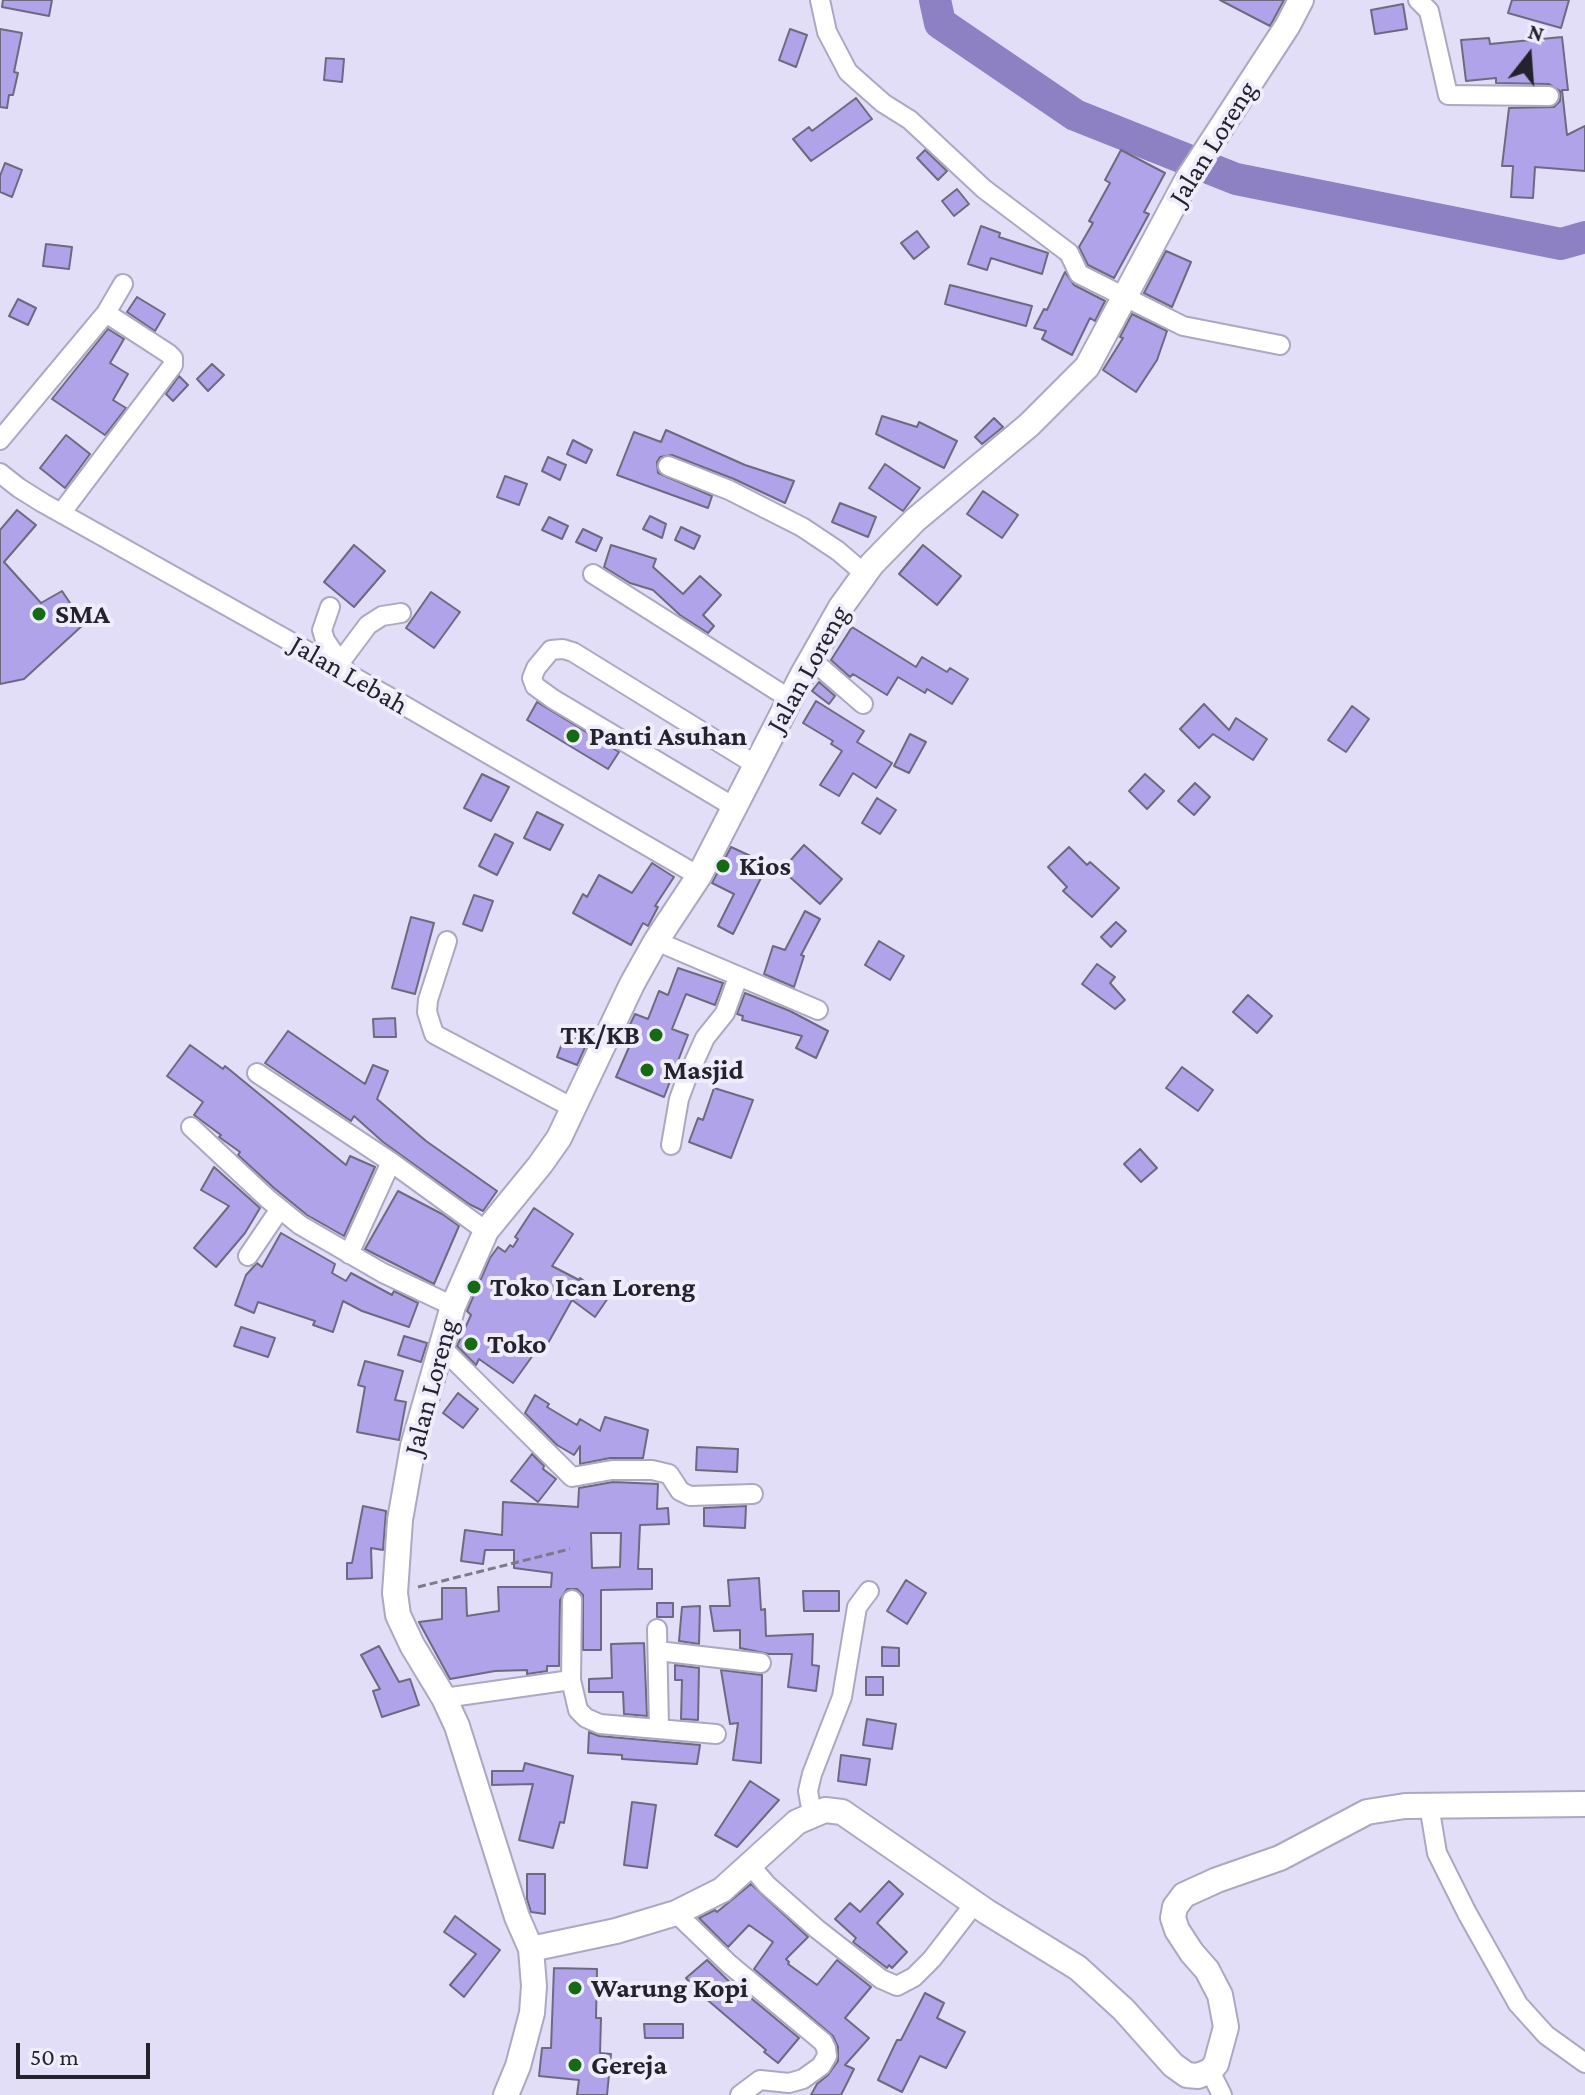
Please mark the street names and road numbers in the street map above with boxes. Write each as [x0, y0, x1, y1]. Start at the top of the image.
street label: Jalan Loreng [1162, 75, 1264, 211]
street label: Jalan Loreng [759, 600, 857, 738]
street label: Jalan Lebah [284, 628, 414, 722]
street label: Jalan Loreng [397, 1315, 465, 1459]

